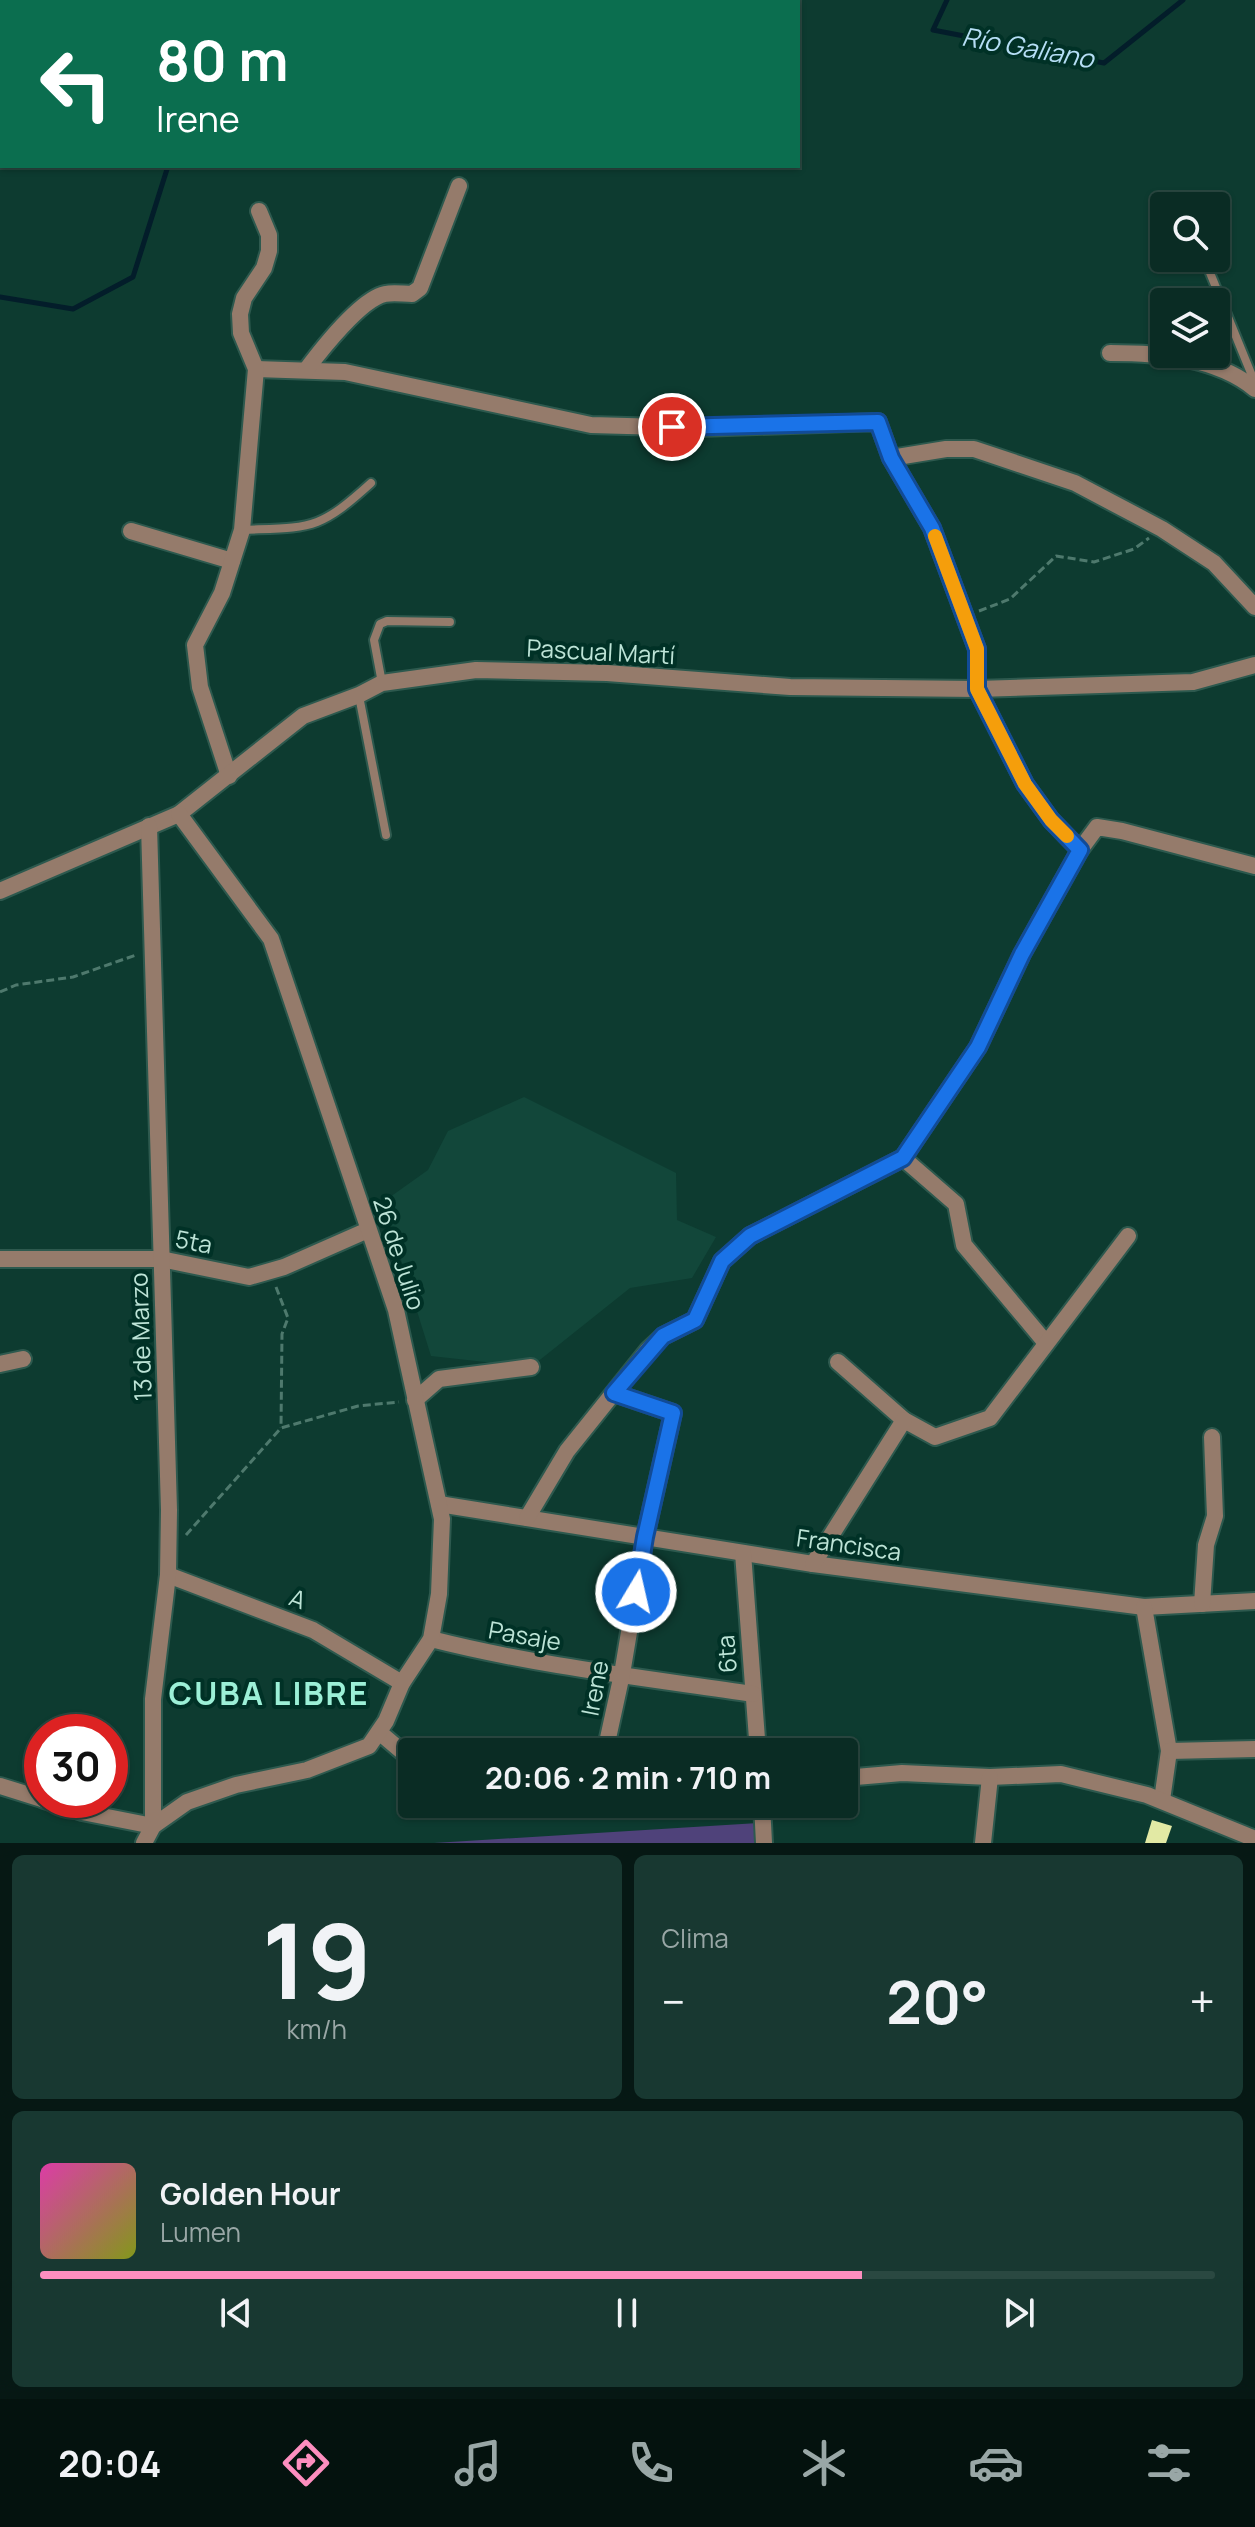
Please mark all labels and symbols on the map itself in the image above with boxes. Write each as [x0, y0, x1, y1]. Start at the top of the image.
water label: Río Galiano [959, 18, 1098, 77]
pin [638, 393, 706, 461]
street label: Pascual Martí [526, 631, 676, 671]
street label: 26 de Julio [366, 1192, 434, 1314]
street label: 5ta [173, 1221, 215, 1261]
street label: 13 de Marzo [121, 1272, 159, 1402]
street label: Francisca [794, 1520, 904, 1568]
position arrow [594, 1550, 678, 1634]
street label: A [285, 1580, 311, 1616]
street label: Pasaje [486, 1612, 564, 1658]
street label: 6ta [708, 1634, 744, 1674]
street label: Irene [572, 1657, 616, 1719]
district label: CUBA LIBRE [169, 1671, 369, 1715]
speed limit sign: 30 [24, 1714, 128, 1818]

